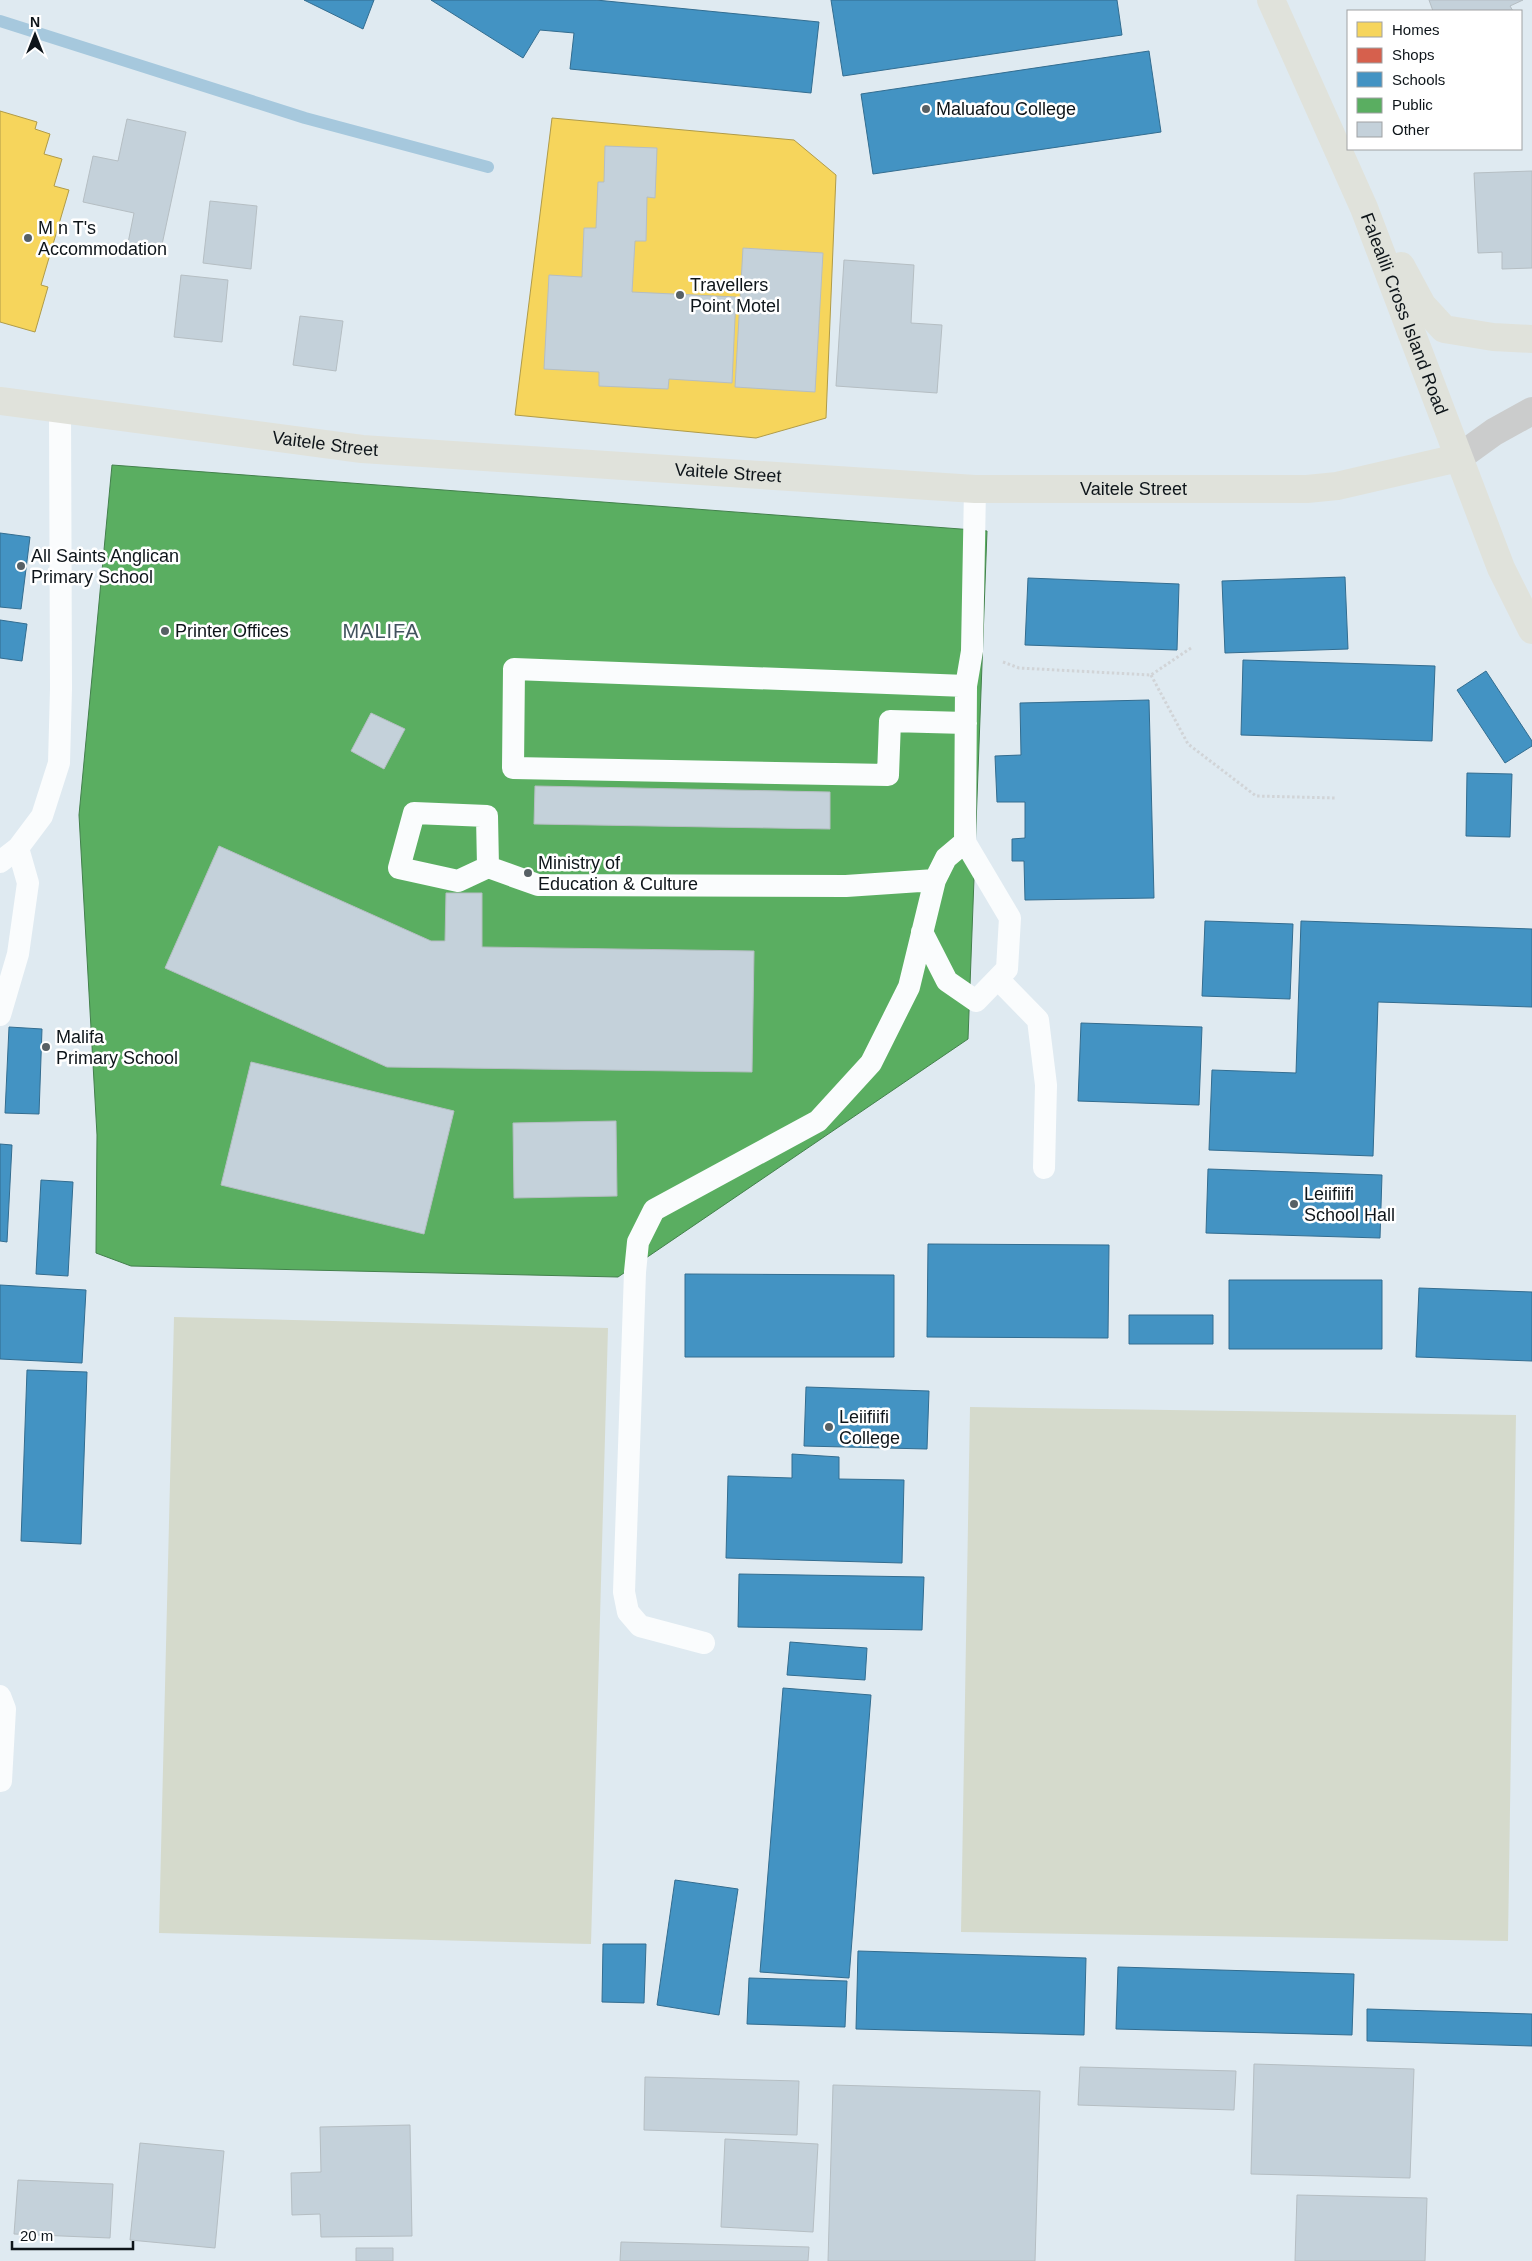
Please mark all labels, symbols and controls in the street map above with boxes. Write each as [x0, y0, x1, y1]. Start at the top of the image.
north arrow [10, 10, 60, 60]
legend [1347, 10, 1522, 150]
text: N [30, 14, 40, 30]
text: Homes [1392, 21, 1440, 38]
text: Shops [1392, 46, 1435, 63]
text: Schools [1392, 71, 1445, 88]
text: Public [1392, 96, 1433, 113]
place label: Maluafou College [936, 99, 1076, 119]
marker: Maluafou College [920, 103, 932, 115]
text: Other [1392, 121, 1430, 138]
street label: Falealili Cross Island Road [1357, 210, 1452, 417]
place label: M n T's Accommodation [38, 218, 167, 259]
marker: M n T's Accommodation [22, 232, 34, 244]
place label: Travellers Point Motel [690, 275, 780, 316]
marker: Travellers Point Motel [674, 289, 686, 301]
street label: Vaitele Street [271, 427, 379, 460]
street label: Vaitele Street [674, 459, 782, 486]
street label: Vaitele Street [1080, 479, 1187, 499]
place label: All Saints Anglican Primary School [31, 546, 179, 587]
marker: All Saints Anglican Primary School [15, 560, 27, 572]
district label: MALIFA [342, 620, 420, 642]
place label: Printer Offices [175, 621, 289, 641]
marker: Printer Offices [159, 625, 171, 637]
place label: Ministry of Education & Culture [538, 853, 698, 894]
marker: Ministry of Education & Culture [522, 867, 534, 879]
place label: Malifa Primary School [56, 1027, 178, 1068]
marker: Malifa Primary School [40, 1041, 52, 1053]
place label: Leiifiifi School Hall [1304, 1184, 1395, 1225]
marker: Leiifiifi School Hall [1288, 1198, 1300, 1210]
place label: Leiifiifi College [839, 1407, 900, 1448]
marker: Leiifiifi College [823, 1421, 835, 1433]
scale bar [12, 2218, 134, 2250]
text: 20 m [20, 2227, 53, 2244]

